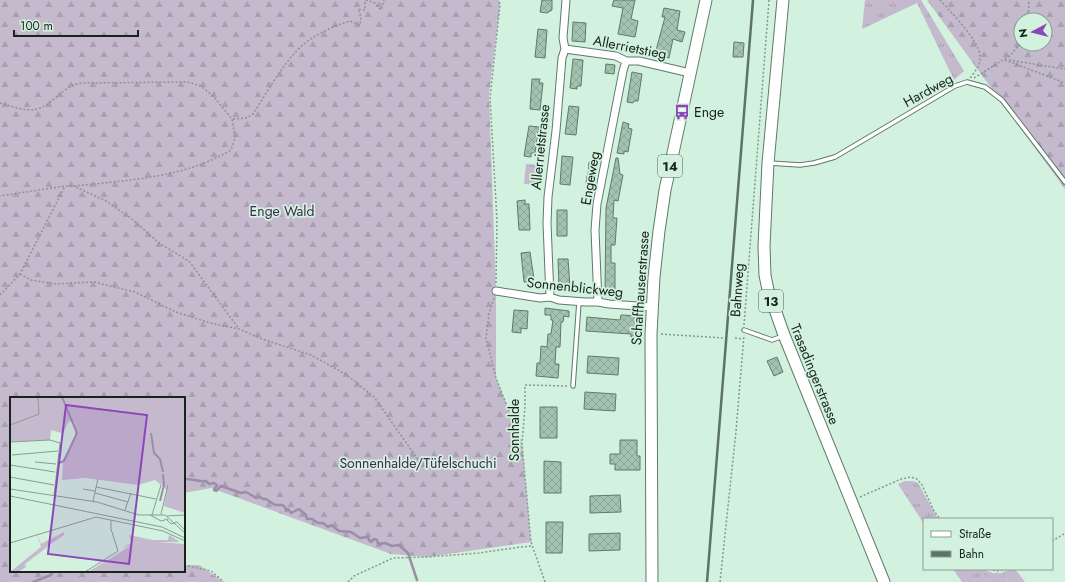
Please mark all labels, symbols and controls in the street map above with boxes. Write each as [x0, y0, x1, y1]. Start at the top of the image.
scale bar [14, 12, 138, 38]
north arrow [1013, 12, 1053, 52]
text: 100 m [20, 17, 53, 35]
text: N [1015, 28, 1032, 39]
street label: Allerrietstieg [592, 30, 668, 64]
street label: Hardweg [900, 68, 956, 112]
place label: Enge [694, 102, 724, 122]
street label: Allerrietstrasse [526, 103, 554, 191]
bus stop icon: Enge [673, 103, 691, 121]
street label: Engeweg [575, 149, 605, 207]
road number: 14 [658, 155, 682, 177]
park label: Enge Wald [250, 201, 314, 221]
street label: Schaffhauserstrasse [626, 230, 654, 346]
street label: Bahnweg [725, 263, 749, 317]
street label: Sonnenblickweg [526, 272, 624, 302]
road number: 13 [759, 290, 783, 312]
street label: Trasadingerstrasse [786, 321, 844, 427]
inset map [10, 397, 185, 572]
street label: Sonnhalde [504, 399, 524, 461]
park label: Sonnenhalde/Tüfelschuchi [339, 453, 497, 473]
legend [923, 518, 1053, 570]
text: Straße [959, 525, 991, 543]
text: Bahn [959, 545, 984, 563]

